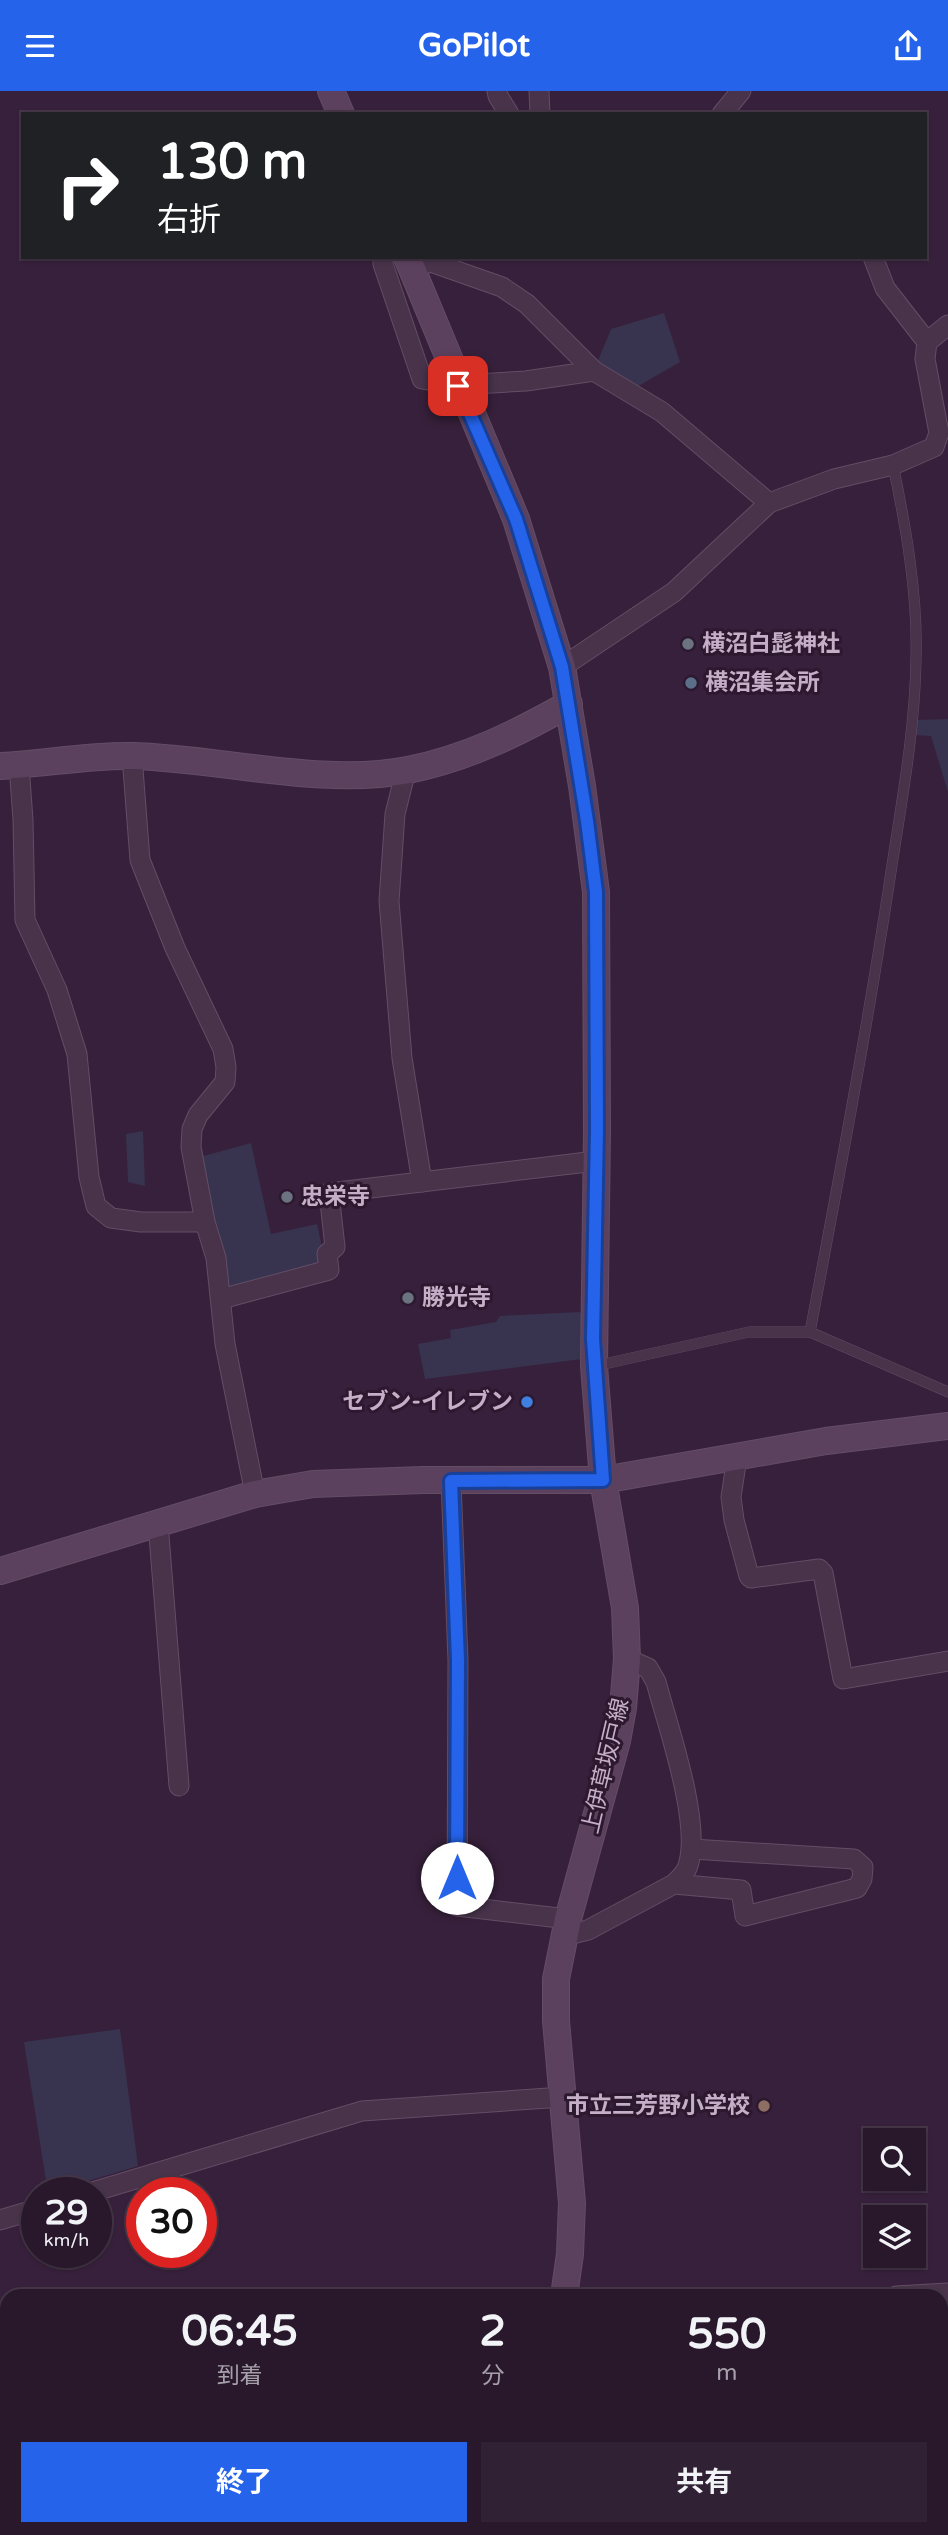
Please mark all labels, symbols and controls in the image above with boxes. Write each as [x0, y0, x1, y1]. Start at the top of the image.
icon: menu [21, 27, 59, 65]
text: GoPilot [418, 27, 530, 65]
icon: share [889, 27, 927, 65]
text: 130 m [157, 133, 307, 192]
icon: right [42, 140, 133, 231]
text: 右折 [157, 201, 221, 239]
pin [428, 356, 488, 416]
icon: arrive [439, 367, 477, 405]
place label: 横沼白髭神社 [702, 630, 840, 658]
marker: 横沼白髭神社 [680, 636, 696, 652]
place label: 横沼集会所 [705, 669, 820, 697]
marker: 横沼集会所 [683, 675, 699, 691]
place label: 忠栄寺 [301, 1183, 370, 1211]
marker: 忠栄寺 [279, 1189, 295, 1205]
place label: 勝光寺 [422, 1284, 491, 1312]
marker: 勝光寺 [400, 1290, 416, 1306]
place label: セブン-イレブン [343, 1388, 513, 1416]
marker: セブン-イレブン [519, 1394, 535, 1410]
street label: 上伊草坂戸線 [577, 1696, 635, 1836]
position arrow [420, 1841, 494, 1915]
place label: 市立三芳野小学校 [566, 2092, 750, 2120]
marker: 市立三芳野小学校 [756, 2098, 772, 2114]
map controls [863, 2128, 926, 2268]
button: search [863, 2128, 926, 2191]
speed limit sign: 30 [126, 2177, 217, 2268]
text: 29 [45, 2192, 88, 2234]
button: layers [863, 2205, 926, 2268]
text: km/h [44, 2229, 89, 2251]
text: 06:45 [182, 2306, 298, 2357]
text: 2 [479, 2306, 506, 2357]
text: 550 [687, 2309, 766, 2360]
text: m [716, 2359, 737, 2387]
text: 到着 [217, 2362, 263, 2390]
text: 分 [481, 2362, 504, 2390]
button: 終了 [21, 2442, 467, 2522]
button: 共有 [481, 2442, 927, 2522]

